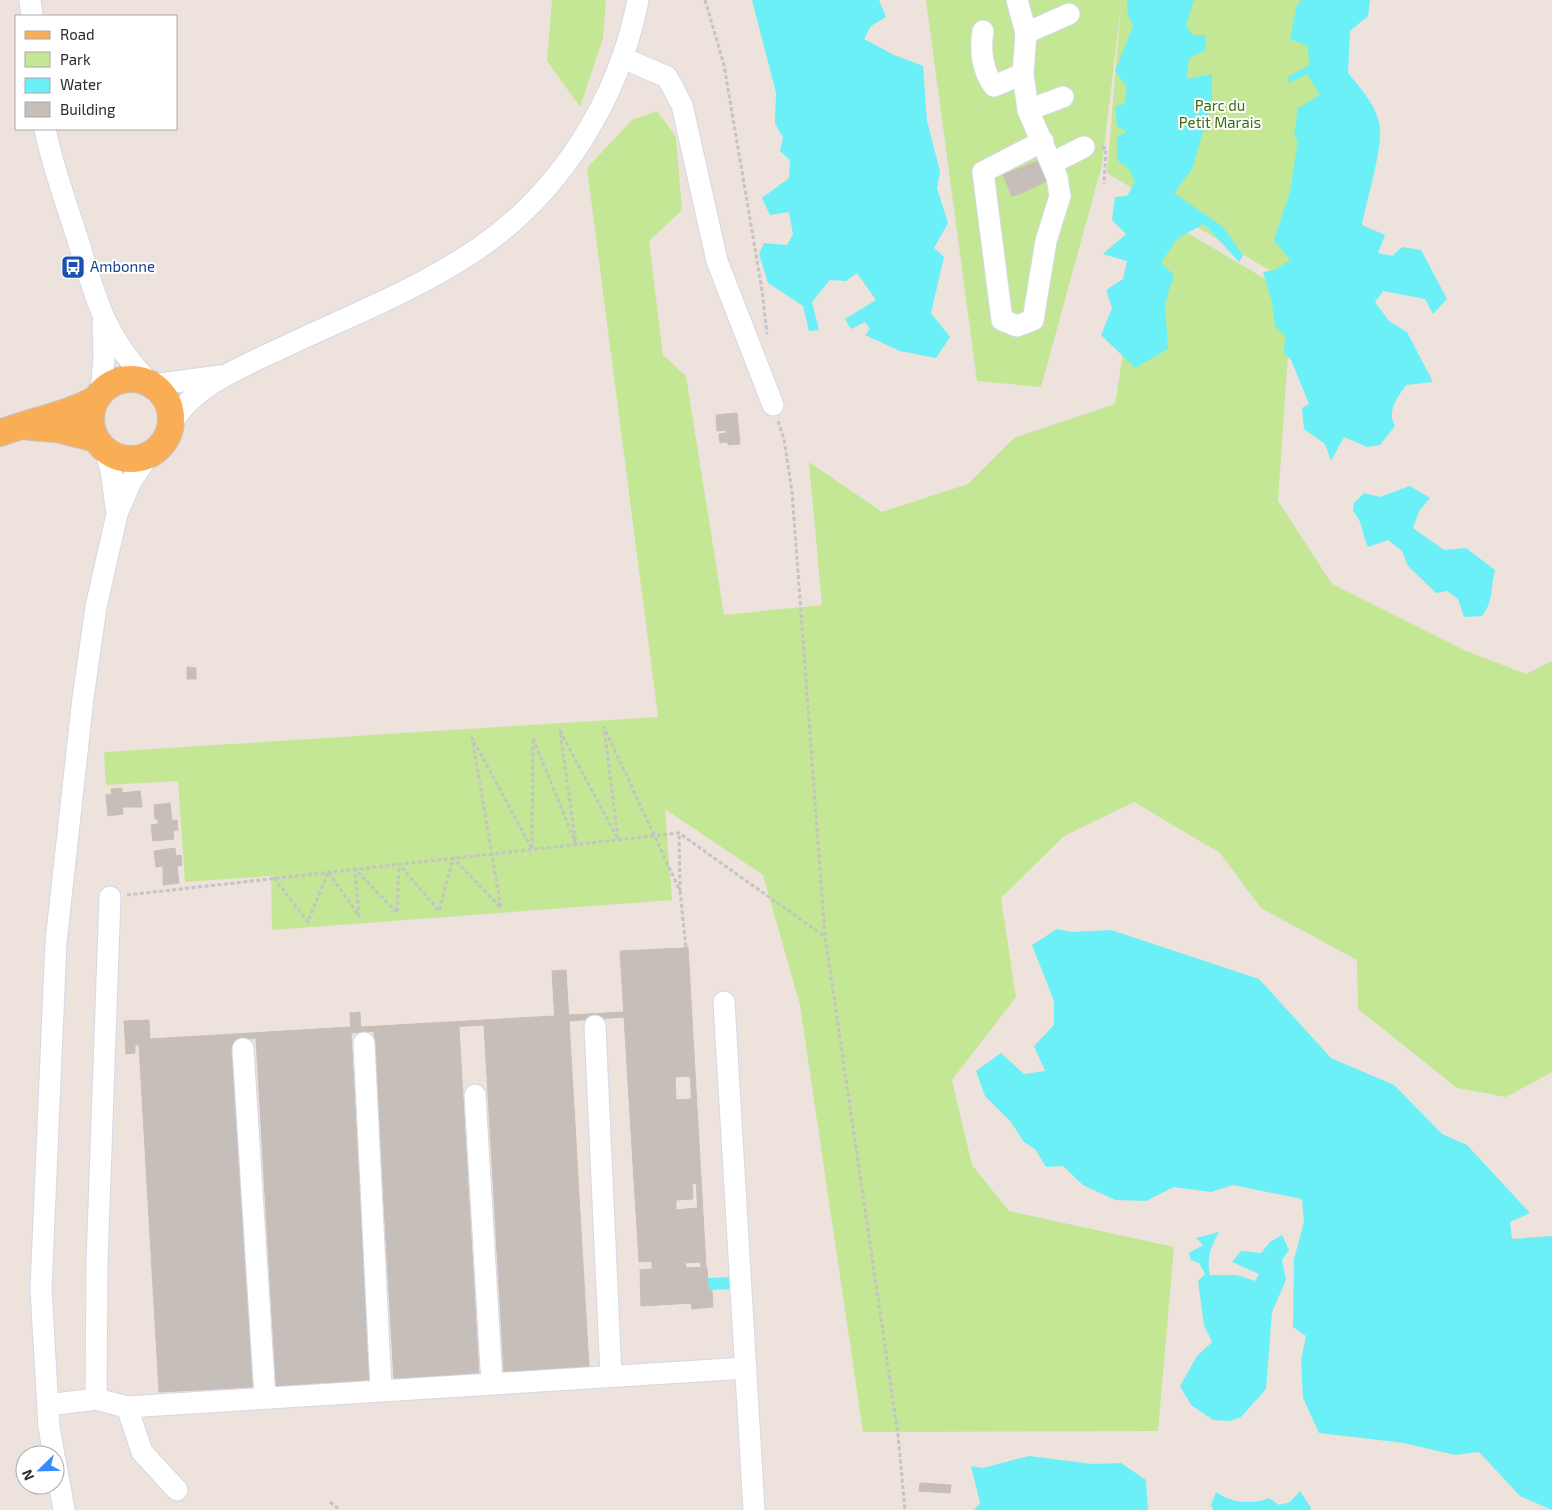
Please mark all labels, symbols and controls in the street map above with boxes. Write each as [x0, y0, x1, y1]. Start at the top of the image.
legend [15, 15, 178, 130]
text: Road [60, 25, 95, 43]
text: Park [60, 50, 91, 68]
text: Water [60, 75, 102, 93]
park label: Parc du Petit Marais [1179, 96, 1261, 131]
text: Building [60, 100, 116, 118]
bus stop icon: Ambonne [60, 254, 86, 280]
place label: Ambonne [90, 257, 155, 275]
north arrow [15, 1445, 65, 1495]
text: N [18, 1467, 37, 1483]

